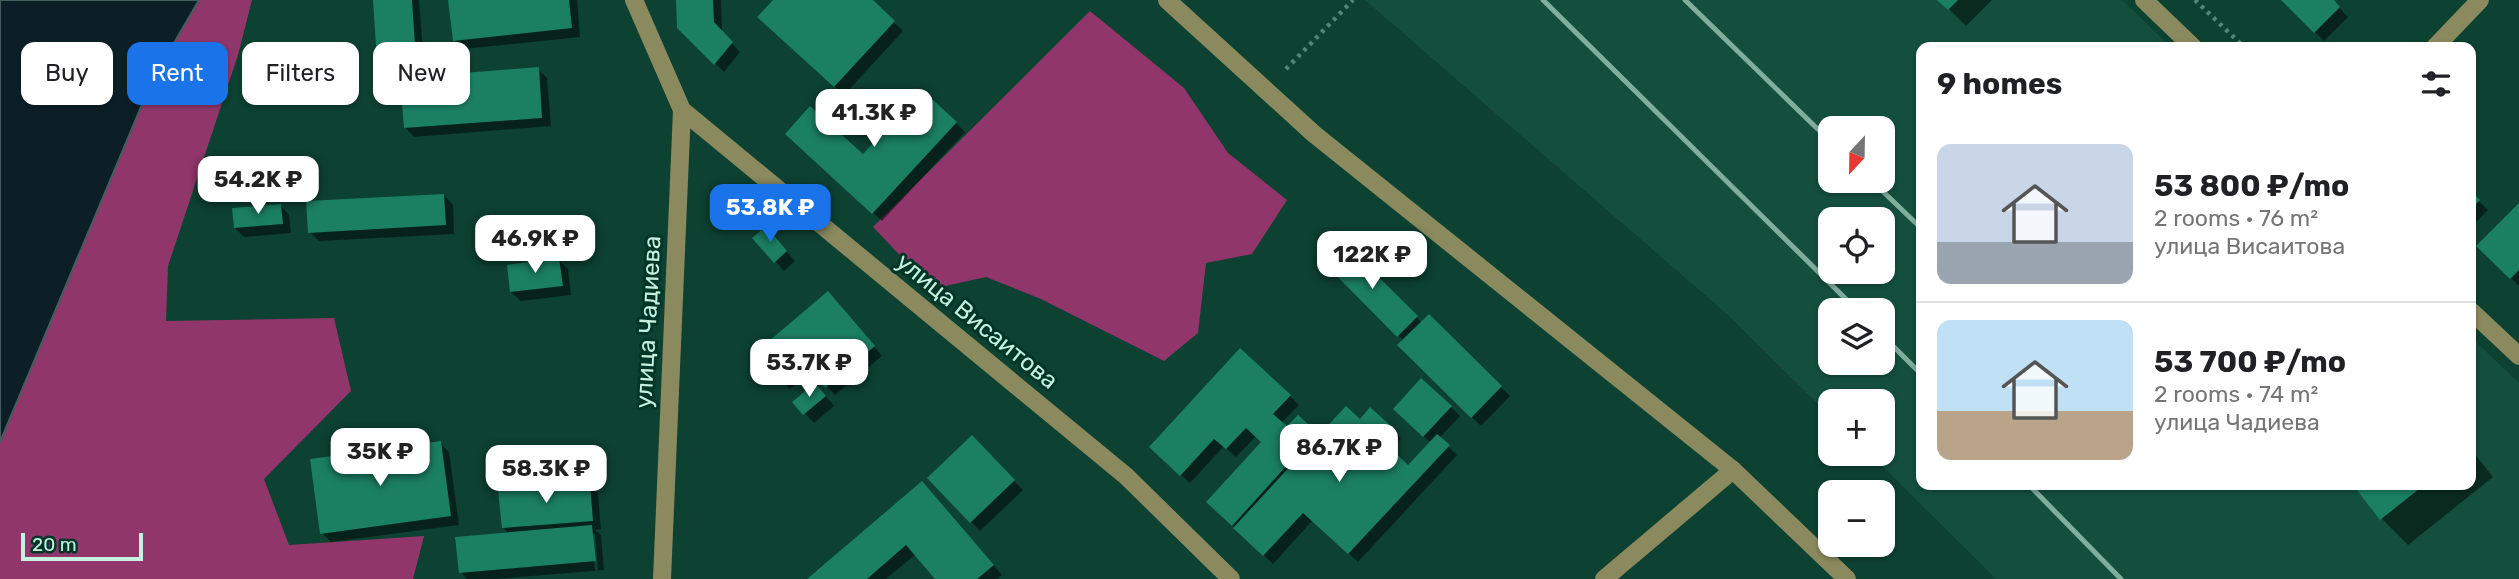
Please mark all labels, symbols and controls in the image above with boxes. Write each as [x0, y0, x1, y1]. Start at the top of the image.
chip: Buy [21, 42, 113, 105]
chip: Rent [127, 42, 228, 105]
chip: Filters [242, 42, 359, 105]
chip: New [373, 42, 470, 105]
icon: filters [2417, 65, 2455, 103]
text: 9 homes [1937, 66, 2062, 102]
pin: 41.3K ₽ [809, 90, 939, 149]
text: 41.3K ₽ [832, 98, 916, 126]
north arrow [1818, 116, 1895, 192]
map controls [1818, 116, 1895, 557]
pin: 54.2K ₽ [193, 156, 323, 216]
text: 54.2K ₽ [214, 165, 302, 193]
text: 53 800 ₽/mo [2154, 168, 2349, 204]
icon: home [1993, 172, 2077, 256]
pin: 53.8K ₽ [705, 184, 835, 244]
text: 53.8K ₽ [726, 193, 814, 221]
text: 2 rooms · 76 m² [2154, 204, 2318, 232]
button: locate [1818, 207, 1895, 284]
pin: 46.9K ₽ [470, 216, 600, 275]
text: 46.9K ₽ [491, 224, 579, 252]
pin: 122K ₽ [1315, 232, 1429, 291]
text: улица Висаитова [2154, 232, 2345, 260]
street label: улица Чадиева [629, 235, 667, 409]
text: 122K ₽ [1333, 240, 1411, 268]
street label: улица Висаитова [891, 247, 1063, 395]
button: layers [1818, 298, 1895, 375]
pin: 53.7K ₽ [744, 340, 874, 399]
text: 53 700 ₽/mo [2154, 344, 2346, 380]
text: 53.7K ₽ [766, 348, 852, 376]
icon: home [1993, 348, 2077, 432]
text: 2 rooms · 74 m² [2154, 380, 2318, 408]
button: + [1818, 389, 1895, 466]
text: улица Чадиева [2154, 408, 2320, 436]
pin: 86.7K ₽ [1274, 424, 1404, 484]
pin: 35K ₽ [331, 428, 429, 488]
text: 86.7K ₽ [1296, 433, 1382, 461]
text: 35K ₽ [347, 437, 413, 465]
pin: 58.3K ₽ [481, 446, 611, 505]
text: 58.3K ₽ [502, 454, 590, 482]
button: − [1818, 480, 1895, 557]
scale bar [21, 530, 144, 562]
text: 20 m [32, 533, 77, 556]

